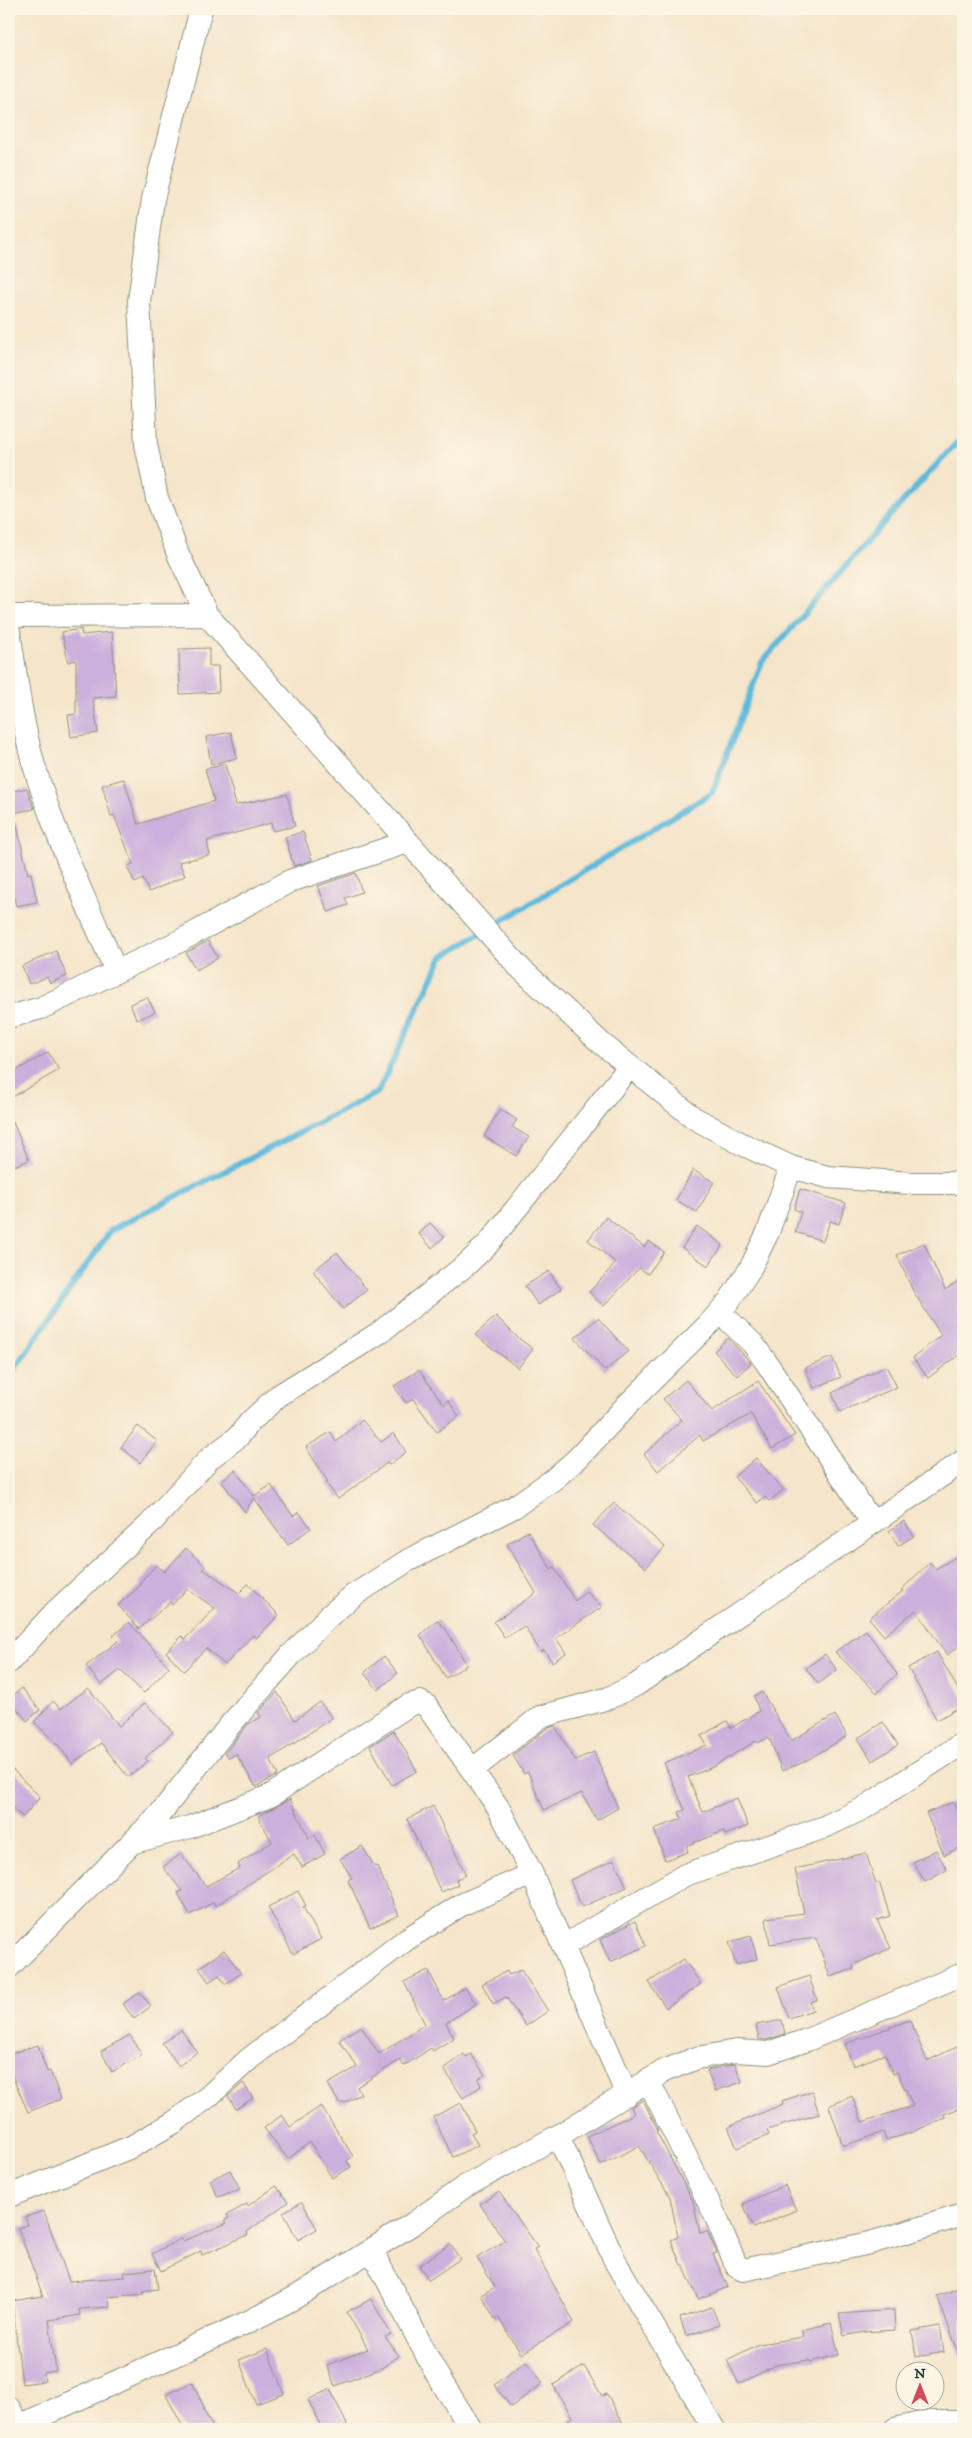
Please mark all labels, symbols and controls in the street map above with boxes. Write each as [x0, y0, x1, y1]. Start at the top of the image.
north arrow [894, 2360, 944, 2410]
text: N [914, 2365, 926, 2383]

